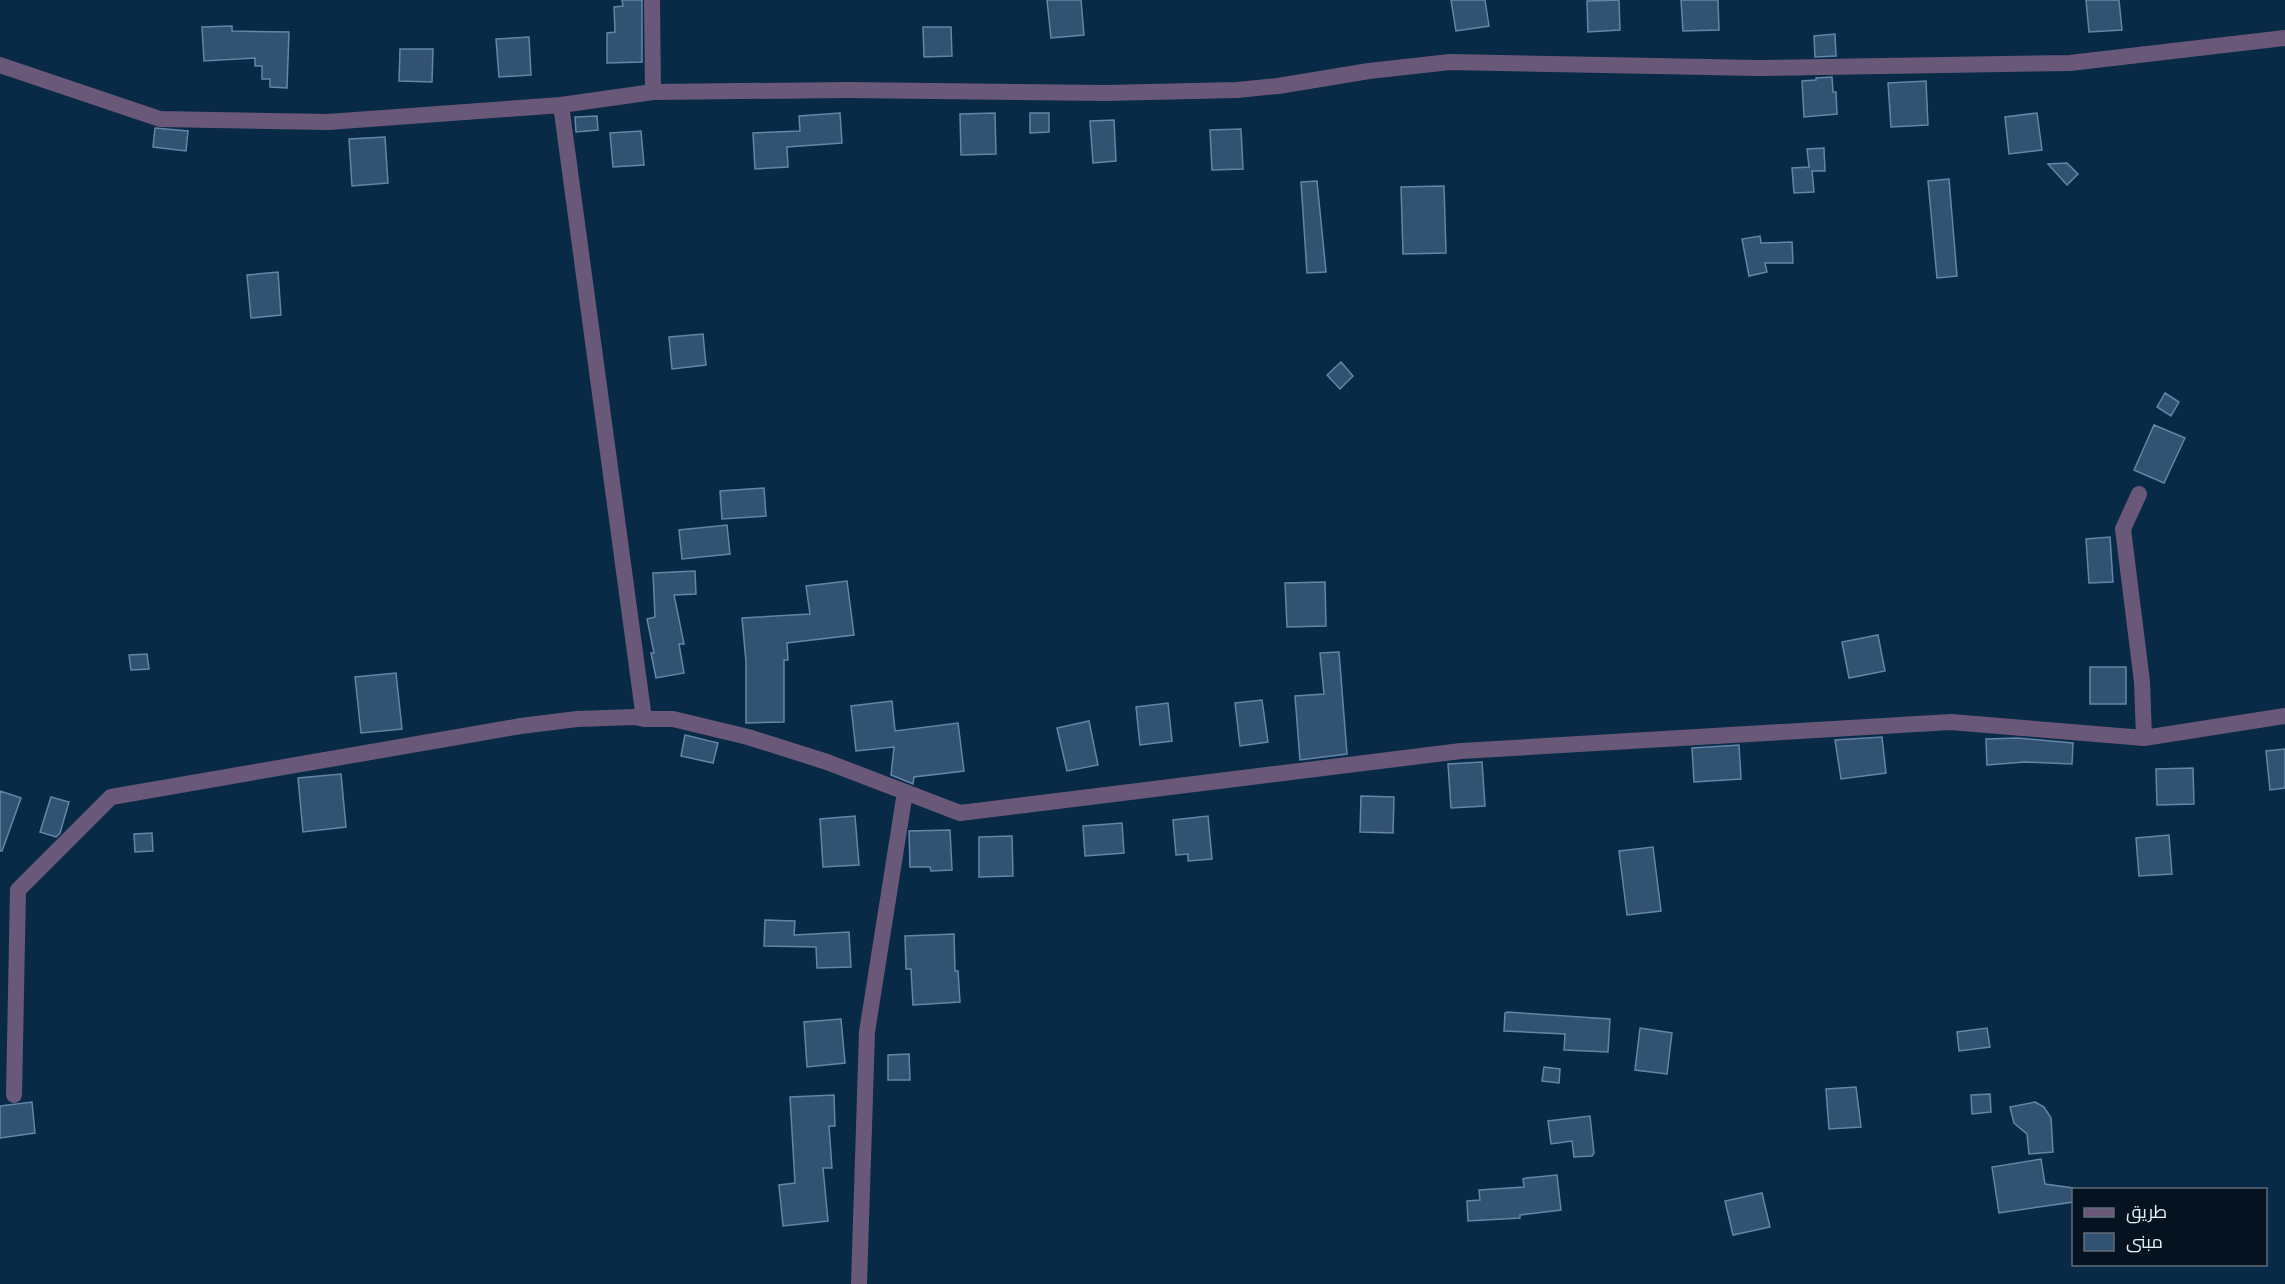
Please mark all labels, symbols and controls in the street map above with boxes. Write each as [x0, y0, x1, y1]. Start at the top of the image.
legend [2072, 1188, 2267, 1266]
text: طريق [2126, 1199, 2167, 1224]
text: مبنى [2126, 1229, 2163, 1253]

